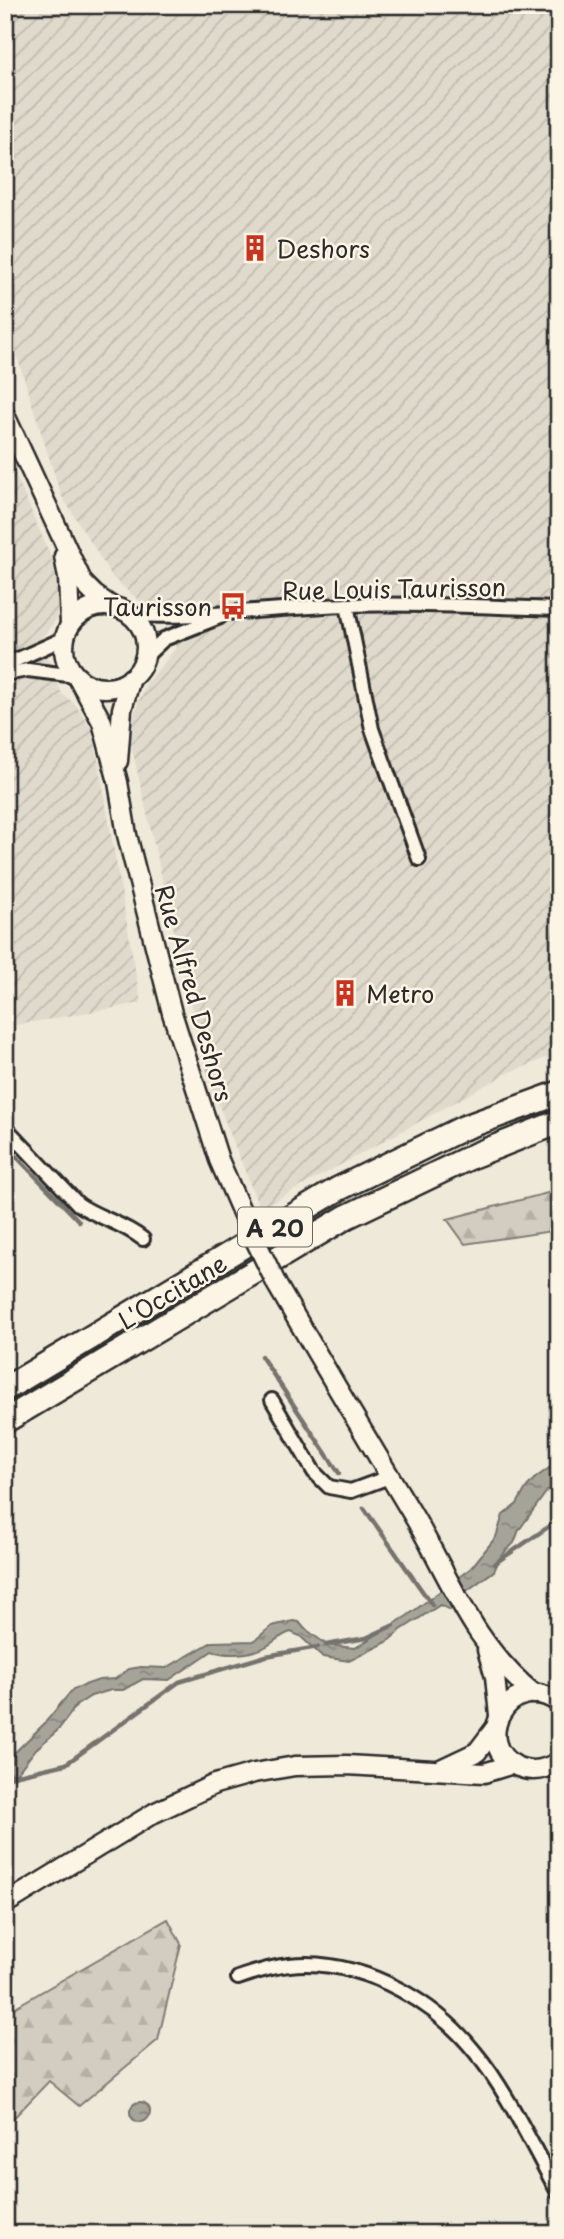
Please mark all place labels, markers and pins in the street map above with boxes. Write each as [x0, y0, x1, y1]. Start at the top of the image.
place label: Deshors [276, 230, 370, 266]
building icon: Deshors [240, 233, 270, 263]
place label: Taurisson [103, 588, 212, 624]
bus stop icon: Taurisson [218, 591, 248, 621]
place label: Metro [366, 975, 434, 1011]
building icon: Metro [330, 978, 360, 1008]

